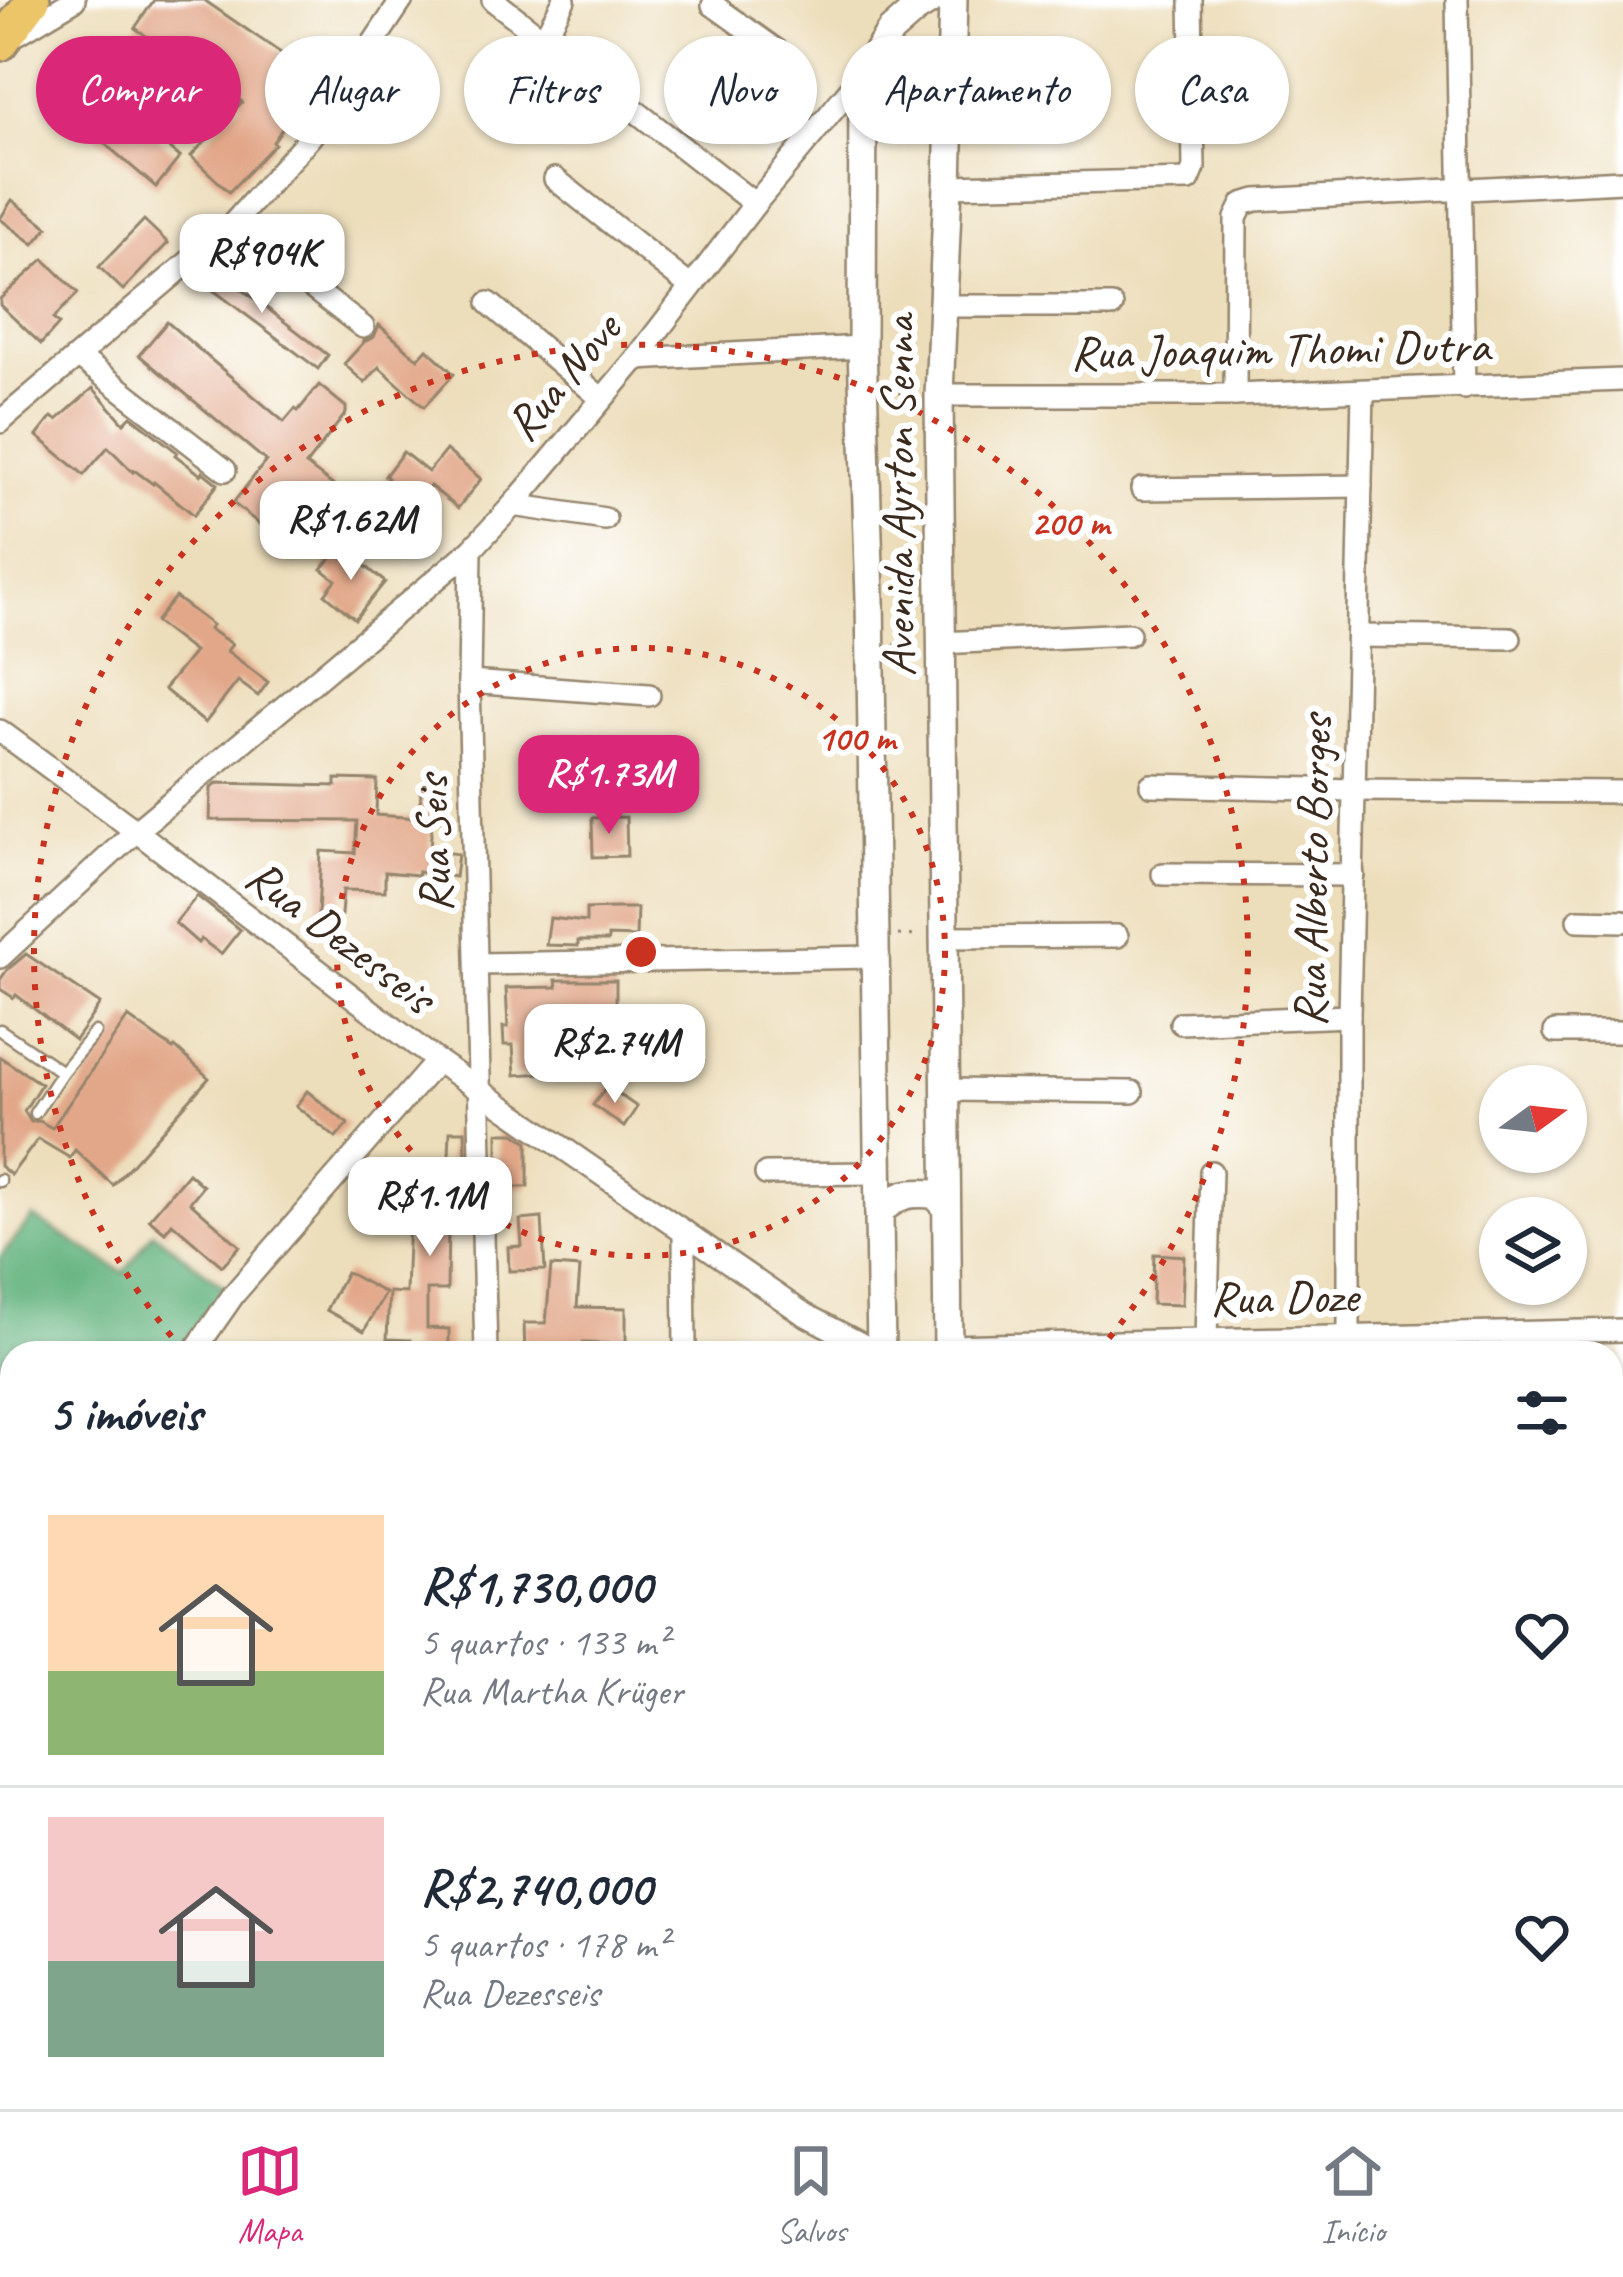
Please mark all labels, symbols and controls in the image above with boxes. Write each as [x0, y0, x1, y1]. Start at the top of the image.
chip: Comprar [36, 36, 241, 144]
chip: Alugar [265, 36, 440, 144]
chip: Filtros [464, 36, 640, 144]
chip: Novo [664, 36, 817, 144]
chip: Apartamento [841, 36, 1111, 144]
chip: Casa [1135, 36, 1289, 144]
pin: R$904K [164, 214, 360, 316]
text: R$904K [207, 228, 317, 277]
street label: Rua Nove [492, 298, 636, 453]
street label: Avenida Ayrton Senna [868, 311, 928, 677]
street label: Rua Joaquim Thomi Dutra [1070, 315, 1493, 383]
pin: R$1.62M [240, 481, 462, 583]
text: R$1.62M [287, 495, 415, 544]
text: 200 m [1031, 500, 1112, 546]
street label: Rua Alberto Borges [1279, 710, 1345, 1027]
text: 100 m [817, 715, 898, 761]
pin: R$1.73M [498, 735, 720, 837]
text: R$1.73M [545, 749, 673, 798]
street label: Rua Seis [400, 770, 465, 914]
street label: Rua Dezesseis [234, 845, 450, 1029]
centre of rings [620, 931, 662, 973]
pin: R$2.74M [504, 1004, 726, 1106]
text: R$2.74M [551, 1018, 679, 1067]
north arrow [1479, 1065, 1587, 1173]
map controls [1479, 1065, 1587, 1305]
pin: R$1.1M [332, 1157, 528, 1259]
text: R$1.1M [375, 1171, 485, 1220]
button: layers [1479, 1197, 1587, 1305]
street label: Rua Doze [1209, 1266, 1362, 1328]
icon: filters [1509, 1380, 1575, 1446]
text: 5 imóveis [48, 1381, 201, 1445]
text: R$1,730,000 [420, 1554, 651, 1618]
icon: home [144, 1563, 288, 1707]
icon: heart [1509, 1602, 1575, 1668]
text: 5 quartos · 133 m² [420, 1618, 668, 1667]
text: Rua Martha Krüger [420, 1667, 683, 1716]
text: R$2,740,000 [420, 1856, 651, 1920]
icon: home [144, 1865, 288, 2009]
icon: heart [1509, 1904, 1575, 1970]
text: 5 quartos · 178 m² [420, 1920, 668, 1969]
text: Rua Dezesseis [420, 1969, 599, 2018]
tab: Mapa [237, 2138, 303, 2252]
tab: Salvos [777, 2138, 846, 2252]
tab: Início [1320, 2138, 1386, 2252]

